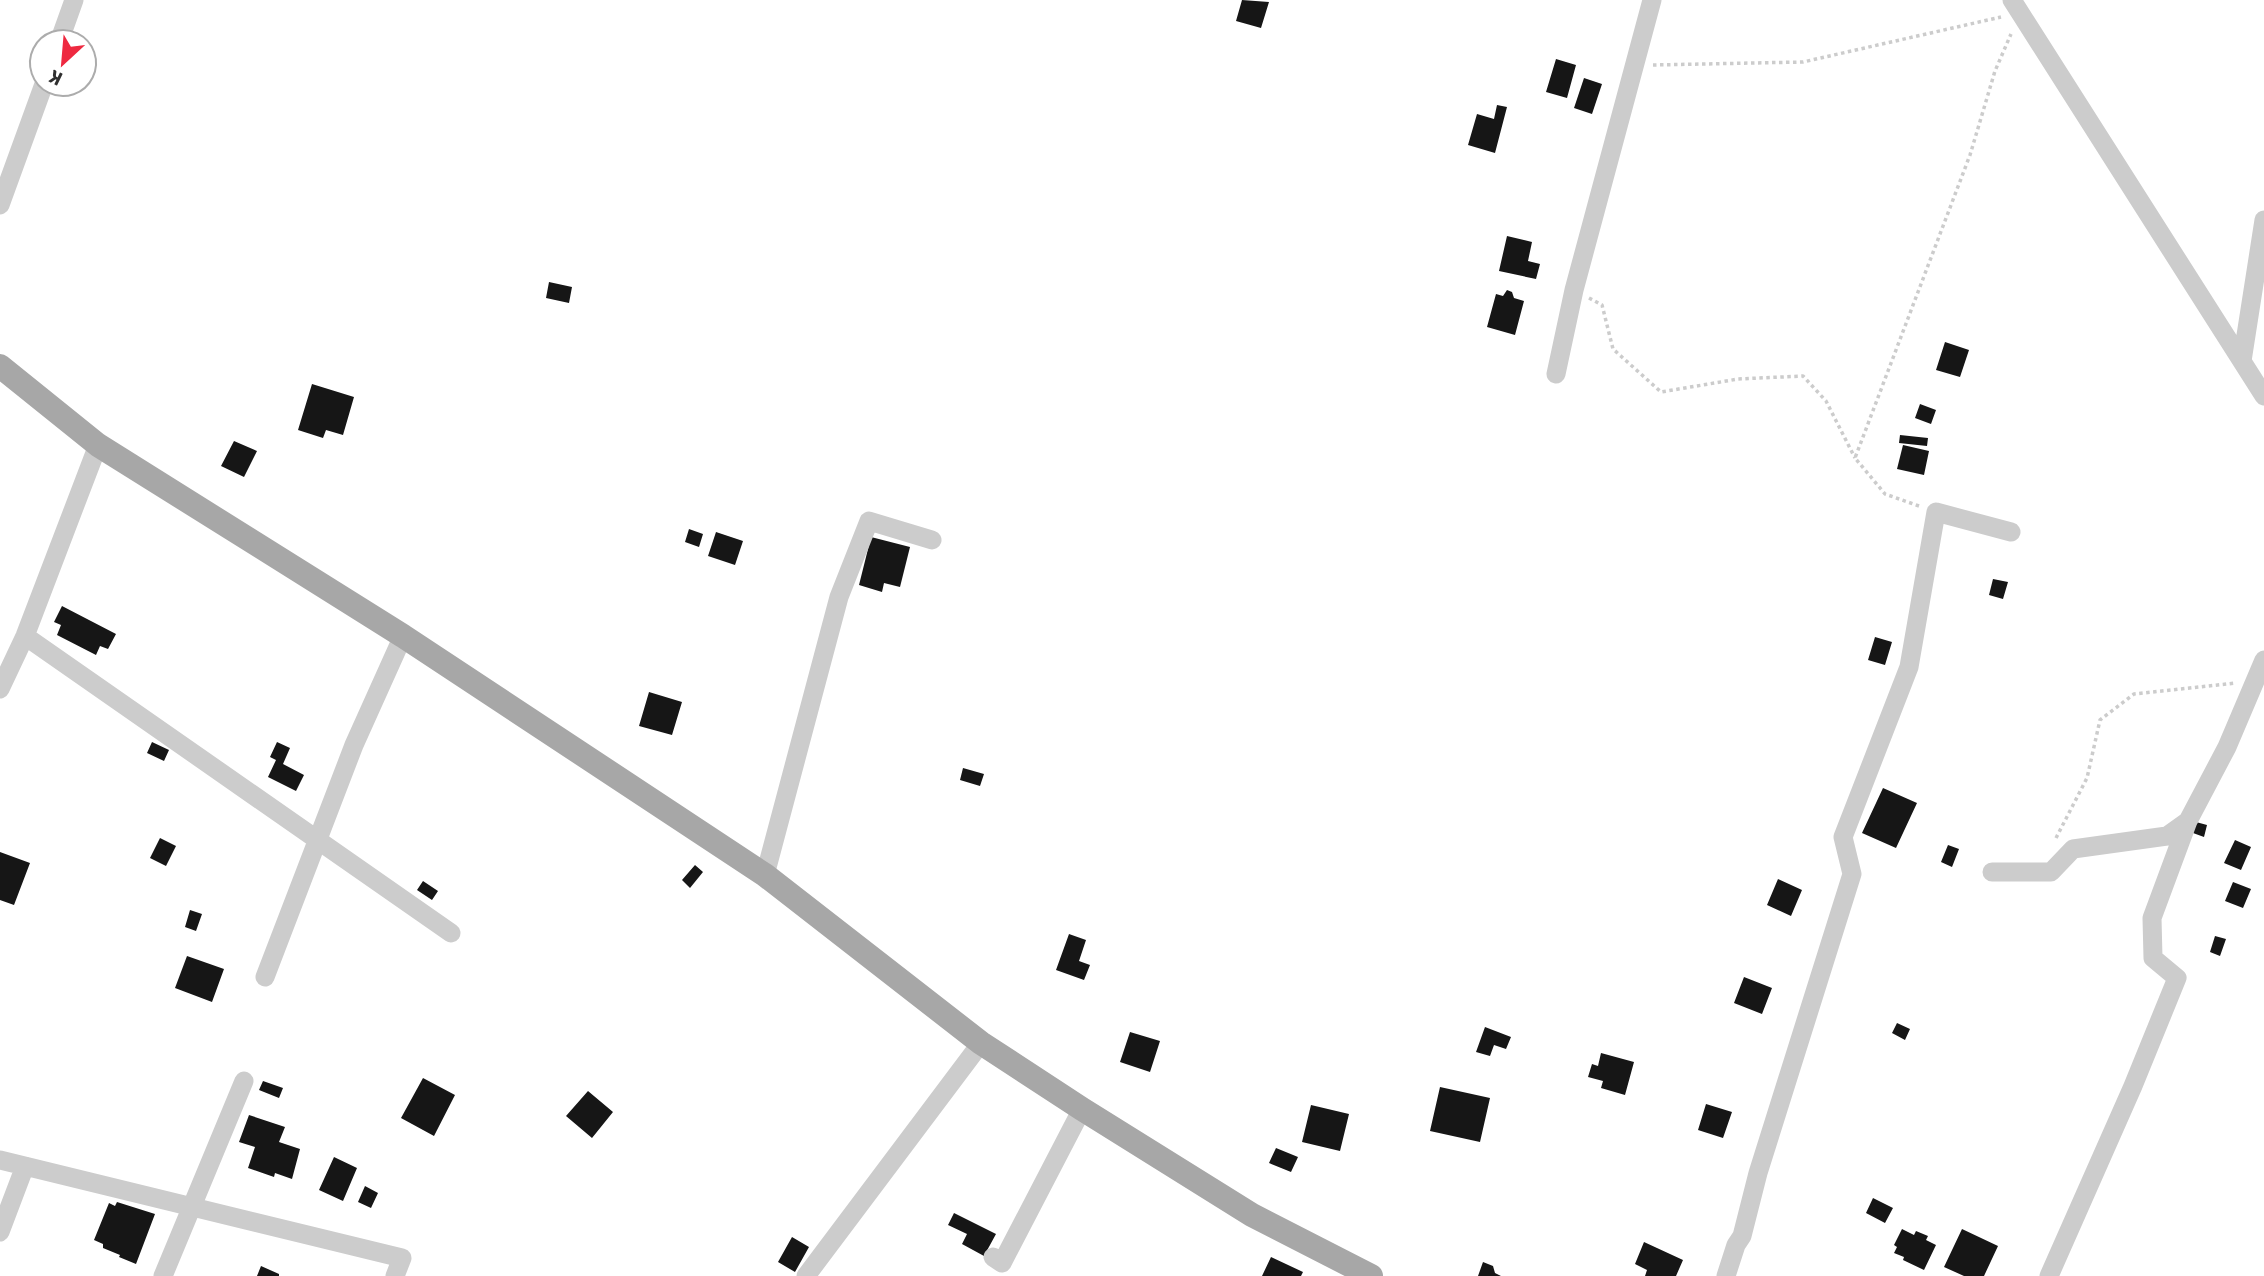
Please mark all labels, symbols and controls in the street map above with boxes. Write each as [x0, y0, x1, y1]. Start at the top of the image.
north arrow [28, 28, 98, 98]
text: K [45, 64, 67, 91]

